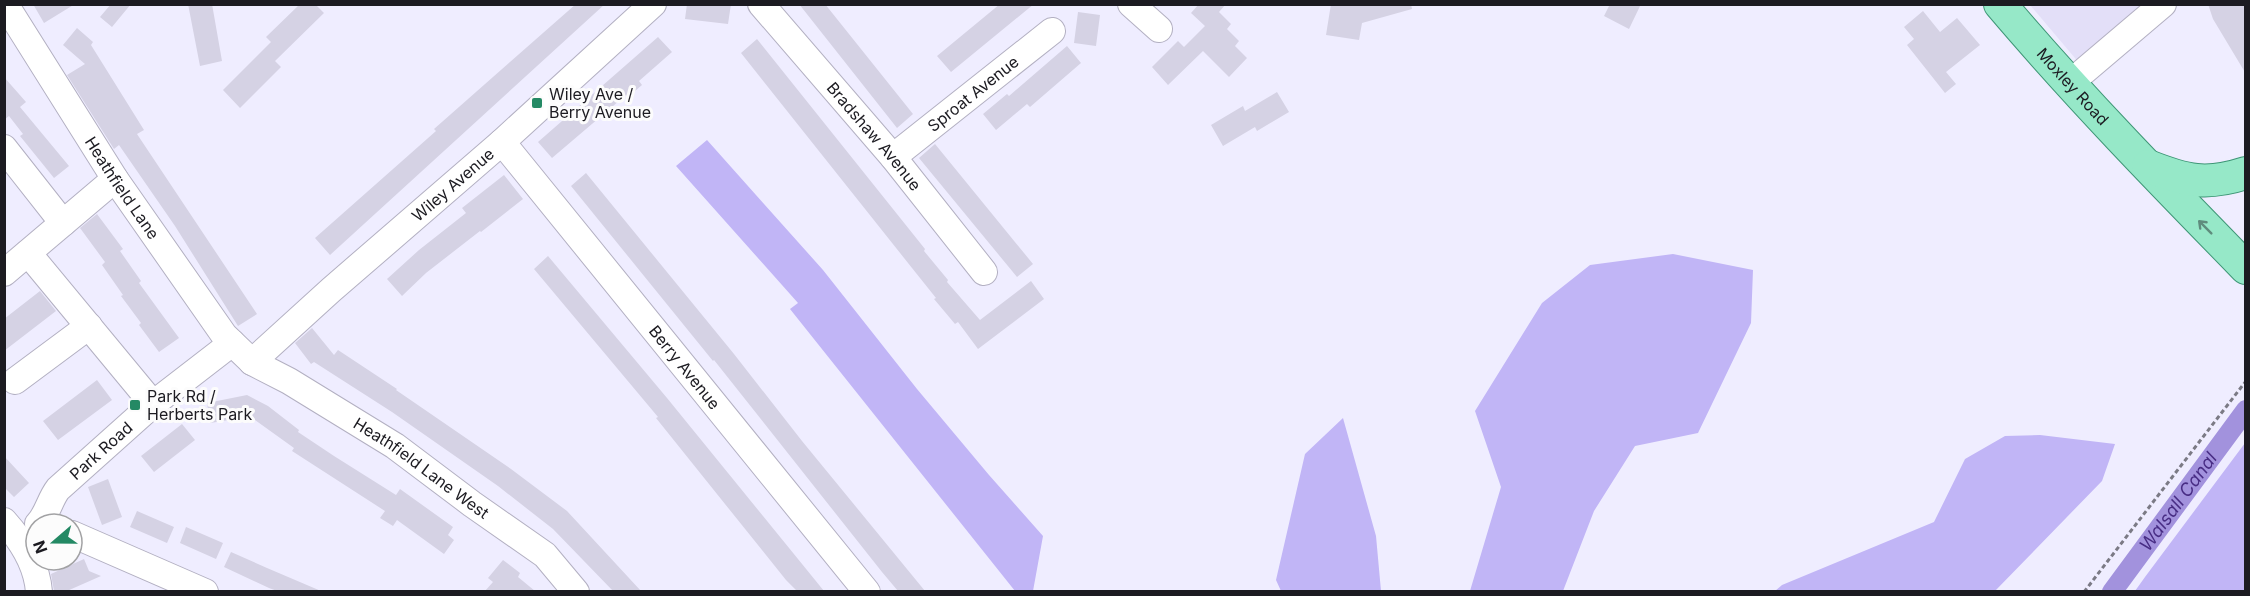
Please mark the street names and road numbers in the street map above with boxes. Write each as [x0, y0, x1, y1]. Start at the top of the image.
street label: Moxley Road [2033, 44, 2113, 129]
street label: Sproat Avenue [923, 51, 1022, 136]
street label: Bradshaw Avenue [823, 78, 926, 195]
street label: Heathfield Lane [81, 133, 164, 243]
street label: Wiley Avenue [408, 144, 498, 226]
street label: Berry Avenue [645, 321, 725, 413]
street label: Heathfield Lane West [350, 413, 493, 523]
street label: Park Road [65, 417, 136, 484]

